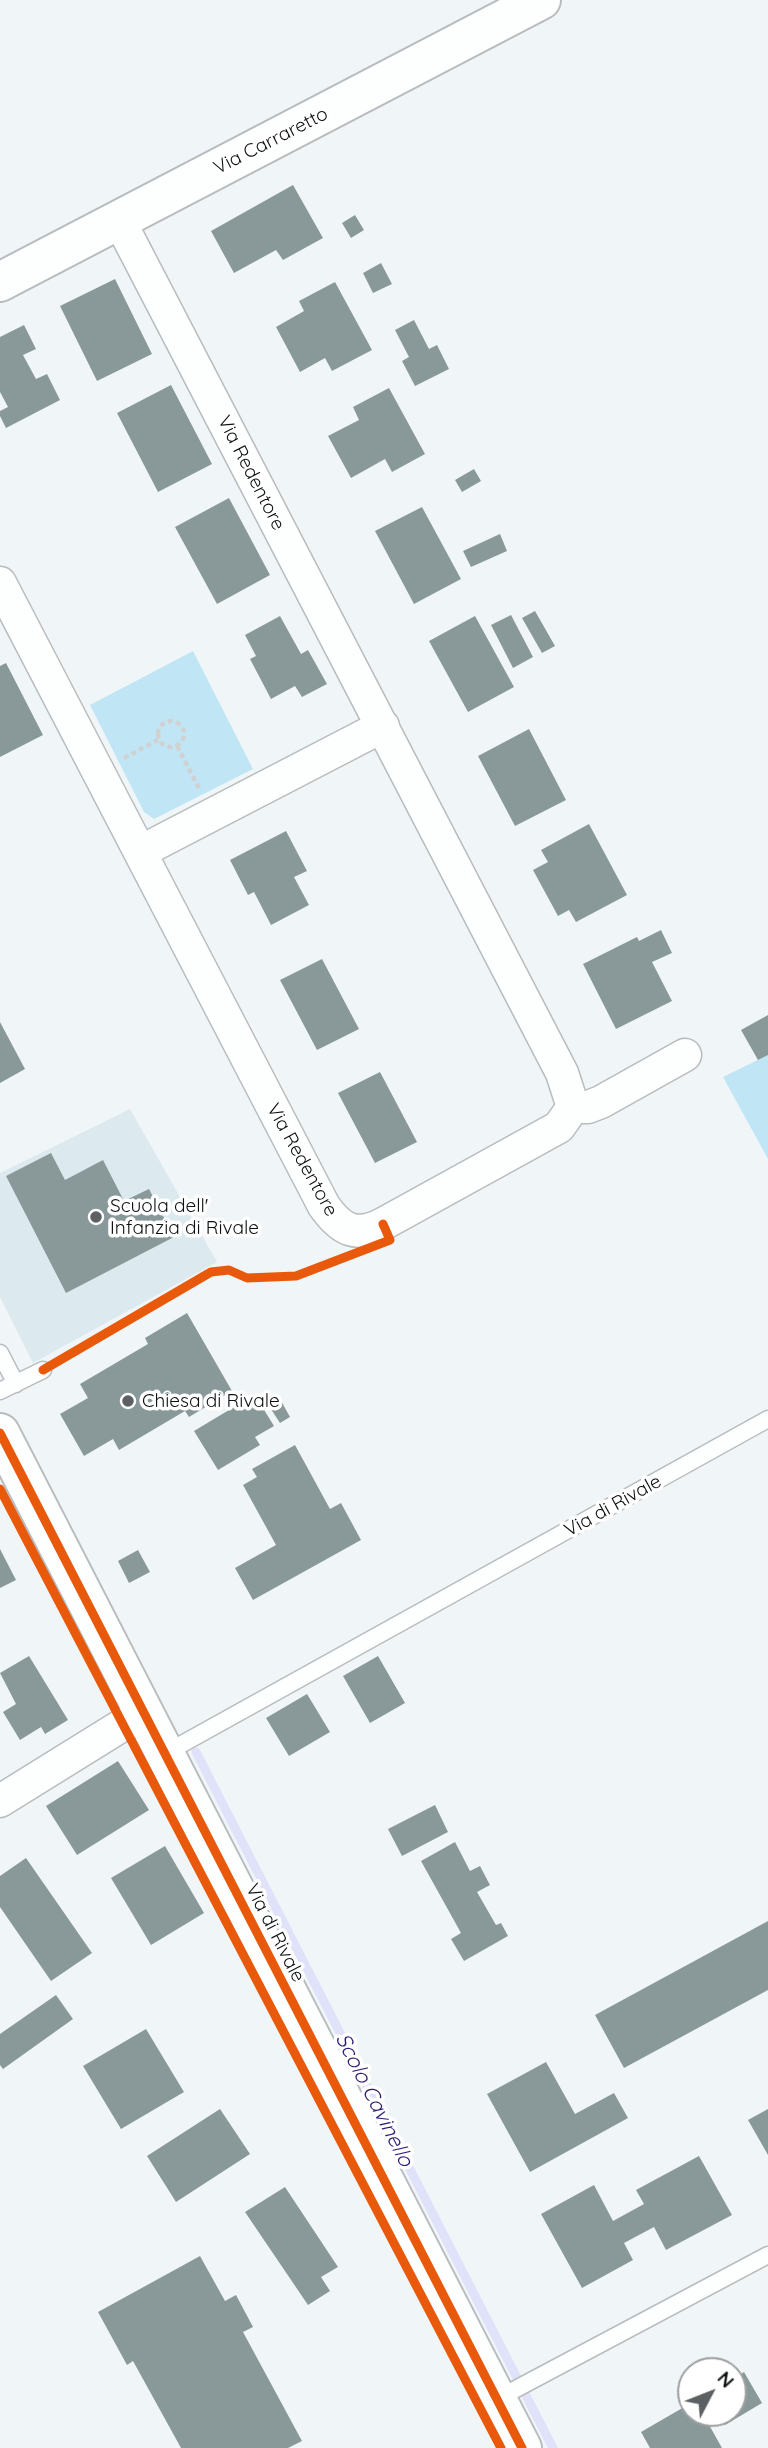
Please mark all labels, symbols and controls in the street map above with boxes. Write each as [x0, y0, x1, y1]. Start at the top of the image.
street label: Via Carraretto [210, 102, 332, 180]
street label: Via Redentore [212, 412, 290, 534]
street label: Via Redentore [262, 1100, 342, 1220]
place label: Scuola dell' Infanzia di Rivale [110, 1195, 259, 1239]
marker: Scuola dell' Infanzia di Rivale [88, 1209, 104, 1225]
place label: Chiesa di Rivale [142, 1390, 280, 1412]
marker: Chiesa di Rivale [120, 1393, 136, 1409]
street label: Via di Rivale [561, 1470, 665, 1542]
street label: Via di Rivale [240, 1880, 310, 1986]
water label: Scolo Cavinello [330, 2029, 418, 2171]
north arrow [677, 2357, 747, 2427]
text: N [713, 2366, 740, 2393]

